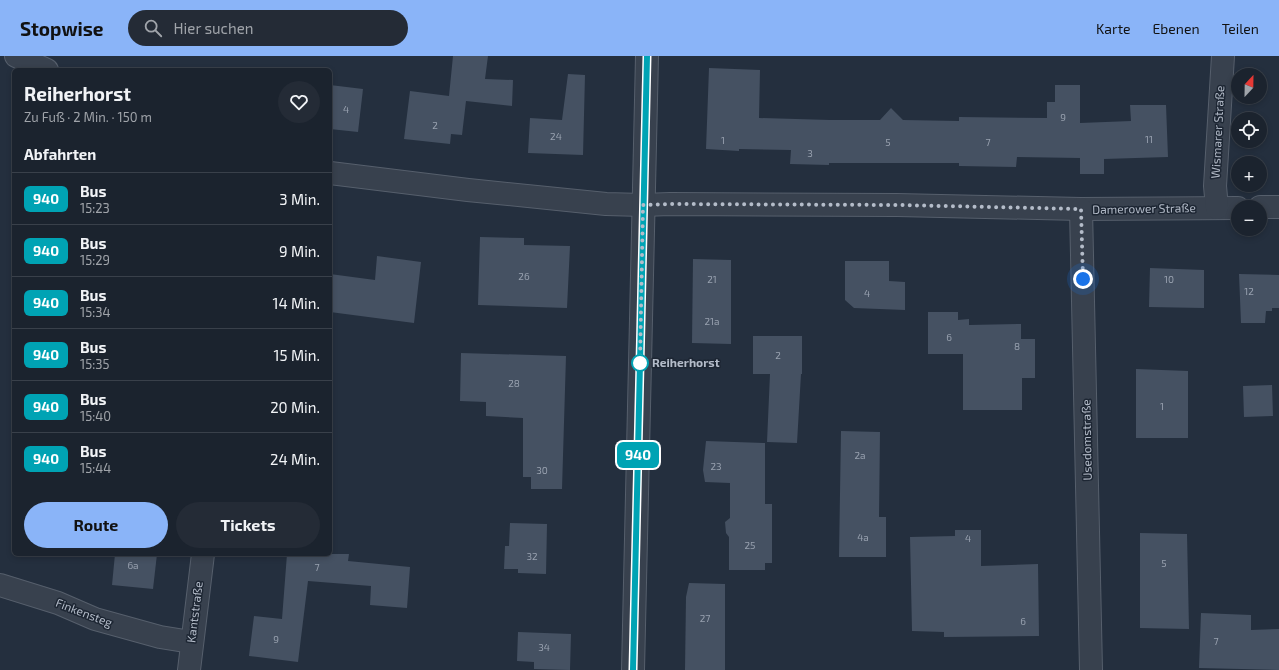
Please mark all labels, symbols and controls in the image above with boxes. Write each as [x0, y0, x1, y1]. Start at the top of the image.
search box [128, 10, 408, 46]
text: Stopwise [20, 17, 104, 40]
icon: search [142, 17, 164, 39]
text: Hier suchen [174, 19, 253, 37]
text: Karte [1096, 20, 1131, 37]
text: Ebenen [1153, 20, 1200, 37]
text: Teilen [1222, 20, 1259, 37]
north arrow [1231, 68, 1267, 104]
map controls [1231, 68, 1267, 236]
button: heart [278, 81, 320, 123]
text: Reiherhorst [24, 82, 131, 105]
street label: Wismarer Straße [1208, 85, 1226, 179]
house number: 4 [343, 103, 349, 115]
text: Zu Fuß · 2 Min. · 150 m [24, 109, 152, 125]
house number: 9 [1060, 111, 1066, 123]
button: locate [1231, 112, 1267, 148]
house number: 2 [432, 119, 438, 131]
house number: 24 [550, 130, 562, 142]
house number: 11 [1145, 133, 1153, 145]
house number: 1 [721, 134, 725, 146]
house number: 5 [885, 136, 891, 148]
house number: 7 [985, 136, 991, 148]
text: Abfahrten [24, 145, 96, 163]
house number: 3 [807, 147, 813, 159]
button: + [1231, 156, 1267, 192]
text: Bus [80, 182, 106, 200]
text: 940 [33, 190, 59, 207]
text: 3 Min. [279, 190, 320, 208]
text: 15:23 [80, 200, 110, 216]
street label: Damerower Straße [1092, 200, 1196, 216]
button: − [1231, 200, 1267, 236]
text: Bus [80, 234, 106, 252]
text: 940 [33, 242, 59, 259]
text: 9 Min. [279, 242, 320, 260]
text: 15:29 [80, 252, 110, 268]
your location [1073, 269, 1093, 289]
house number: 26 [518, 270, 530, 282]
house number: 21 [707, 273, 717, 285]
house number: 10 [1164, 273, 1174, 285]
house number: 12 [1244, 285, 1254, 297]
text: Bus [80, 286, 106, 304]
house number: 4 [864, 287, 870, 299]
text: 940 [33, 294, 59, 311]
text: 14 Min. [272, 294, 320, 312]
text: 15:34 [80, 304, 110, 320]
house number: 21a [704, 315, 720, 327]
house number: 6 [946, 331, 952, 343]
text: Bus [80, 338, 106, 356]
house number: 8 [1014, 340, 1020, 352]
text: 940 [33, 346, 59, 363]
text: 15 Min. [274, 346, 320, 364]
house number: 2 [775, 349, 781, 361]
marker: Reiherhorst [631, 354, 649, 372]
place label: Reiherhorst [652, 355, 720, 369]
text: 15:35 [80, 356, 109, 372]
house number: 28 [508, 377, 520, 389]
text: Bus [80, 390, 106, 408]
text: 940 [33, 398, 59, 415]
text: 20 Min. [270, 398, 320, 416]
street label: Usedomstraße [1078, 399, 1094, 481]
house number: 1 [1160, 400, 1164, 412]
text: 15:40 [80, 408, 111, 424]
text: Bus [80, 442, 106, 460]
line badge: 940 [615, 442, 661, 468]
text: 940 [625, 446, 651, 463]
house number: 2a [854, 449, 866, 461]
text: 940 [33, 450, 59, 467]
text: 24 Min. [270, 450, 320, 468]
text: 15:44 [80, 460, 111, 476]
house number: 23 [710, 460, 722, 472]
house number: 30 [536, 464, 548, 476]
button: Route [24, 502, 168, 548]
button: Tickets [176, 502, 320, 548]
house number: 4a [857, 531, 869, 543]
house number: 4 [965, 532, 971, 544]
house number: 25 [745, 539, 755, 551]
house number: 32 [526, 550, 538, 562]
house number: 5 [1161, 557, 1167, 569]
house number: 6a [127, 559, 139, 571]
house number: 7 [314, 561, 320, 573]
street label: Kantstraße [183, 580, 205, 643]
street label: Finkensteg [54, 595, 115, 629]
house number: 27 [700, 612, 710, 624]
house number: 6 [1020, 615, 1026, 627]
house number: 9 [273, 633, 279, 645]
house number: 7 [1213, 635, 1219, 647]
house number: 34 [538, 641, 550, 653]

